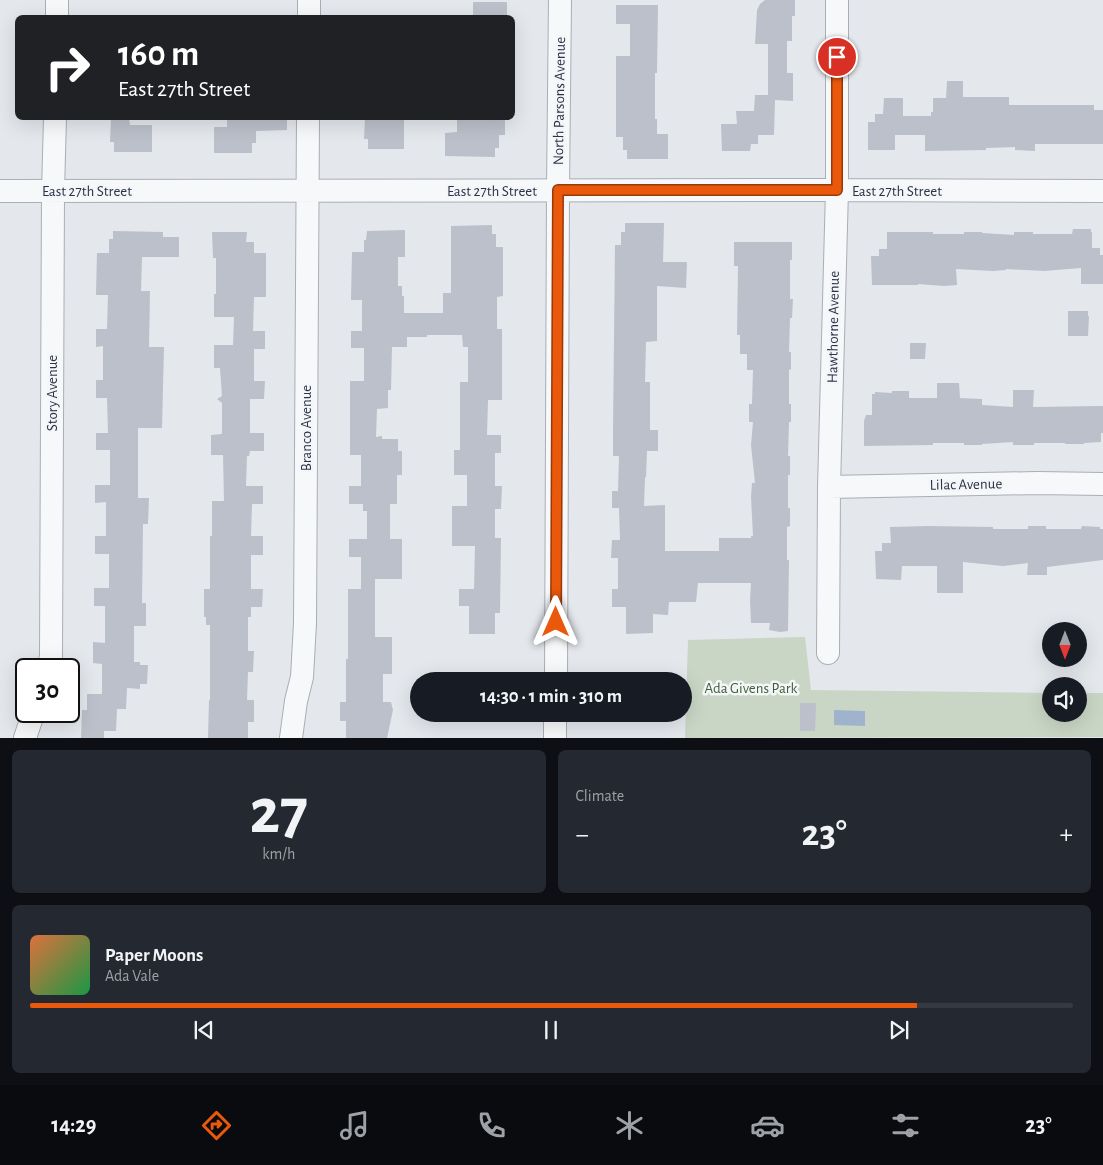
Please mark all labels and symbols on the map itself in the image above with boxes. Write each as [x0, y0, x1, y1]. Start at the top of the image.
pin [816, 36, 858, 78]
street label: North Parsons Avenue [551, 37, 568, 165]
street label: East 27th Street [42, 184, 132, 199]
street label: East 27th Street [447, 184, 537, 199]
street label: East 27th Street [852, 184, 942, 199]
street label: Hawthorne Avenue [825, 271, 842, 383]
street label: Story Avenue [45, 355, 60, 431]
street label: Branco Avenue [299, 385, 314, 471]
street label: Lilac Avenue [930, 476, 1002, 493]
position arrow [529, 595, 581, 647]
north arrow [1042, 622, 1088, 668]
speed limit sign: 30 [15, 658, 80, 723]
park label: Ada Givens Park [705, 681, 798, 696]

